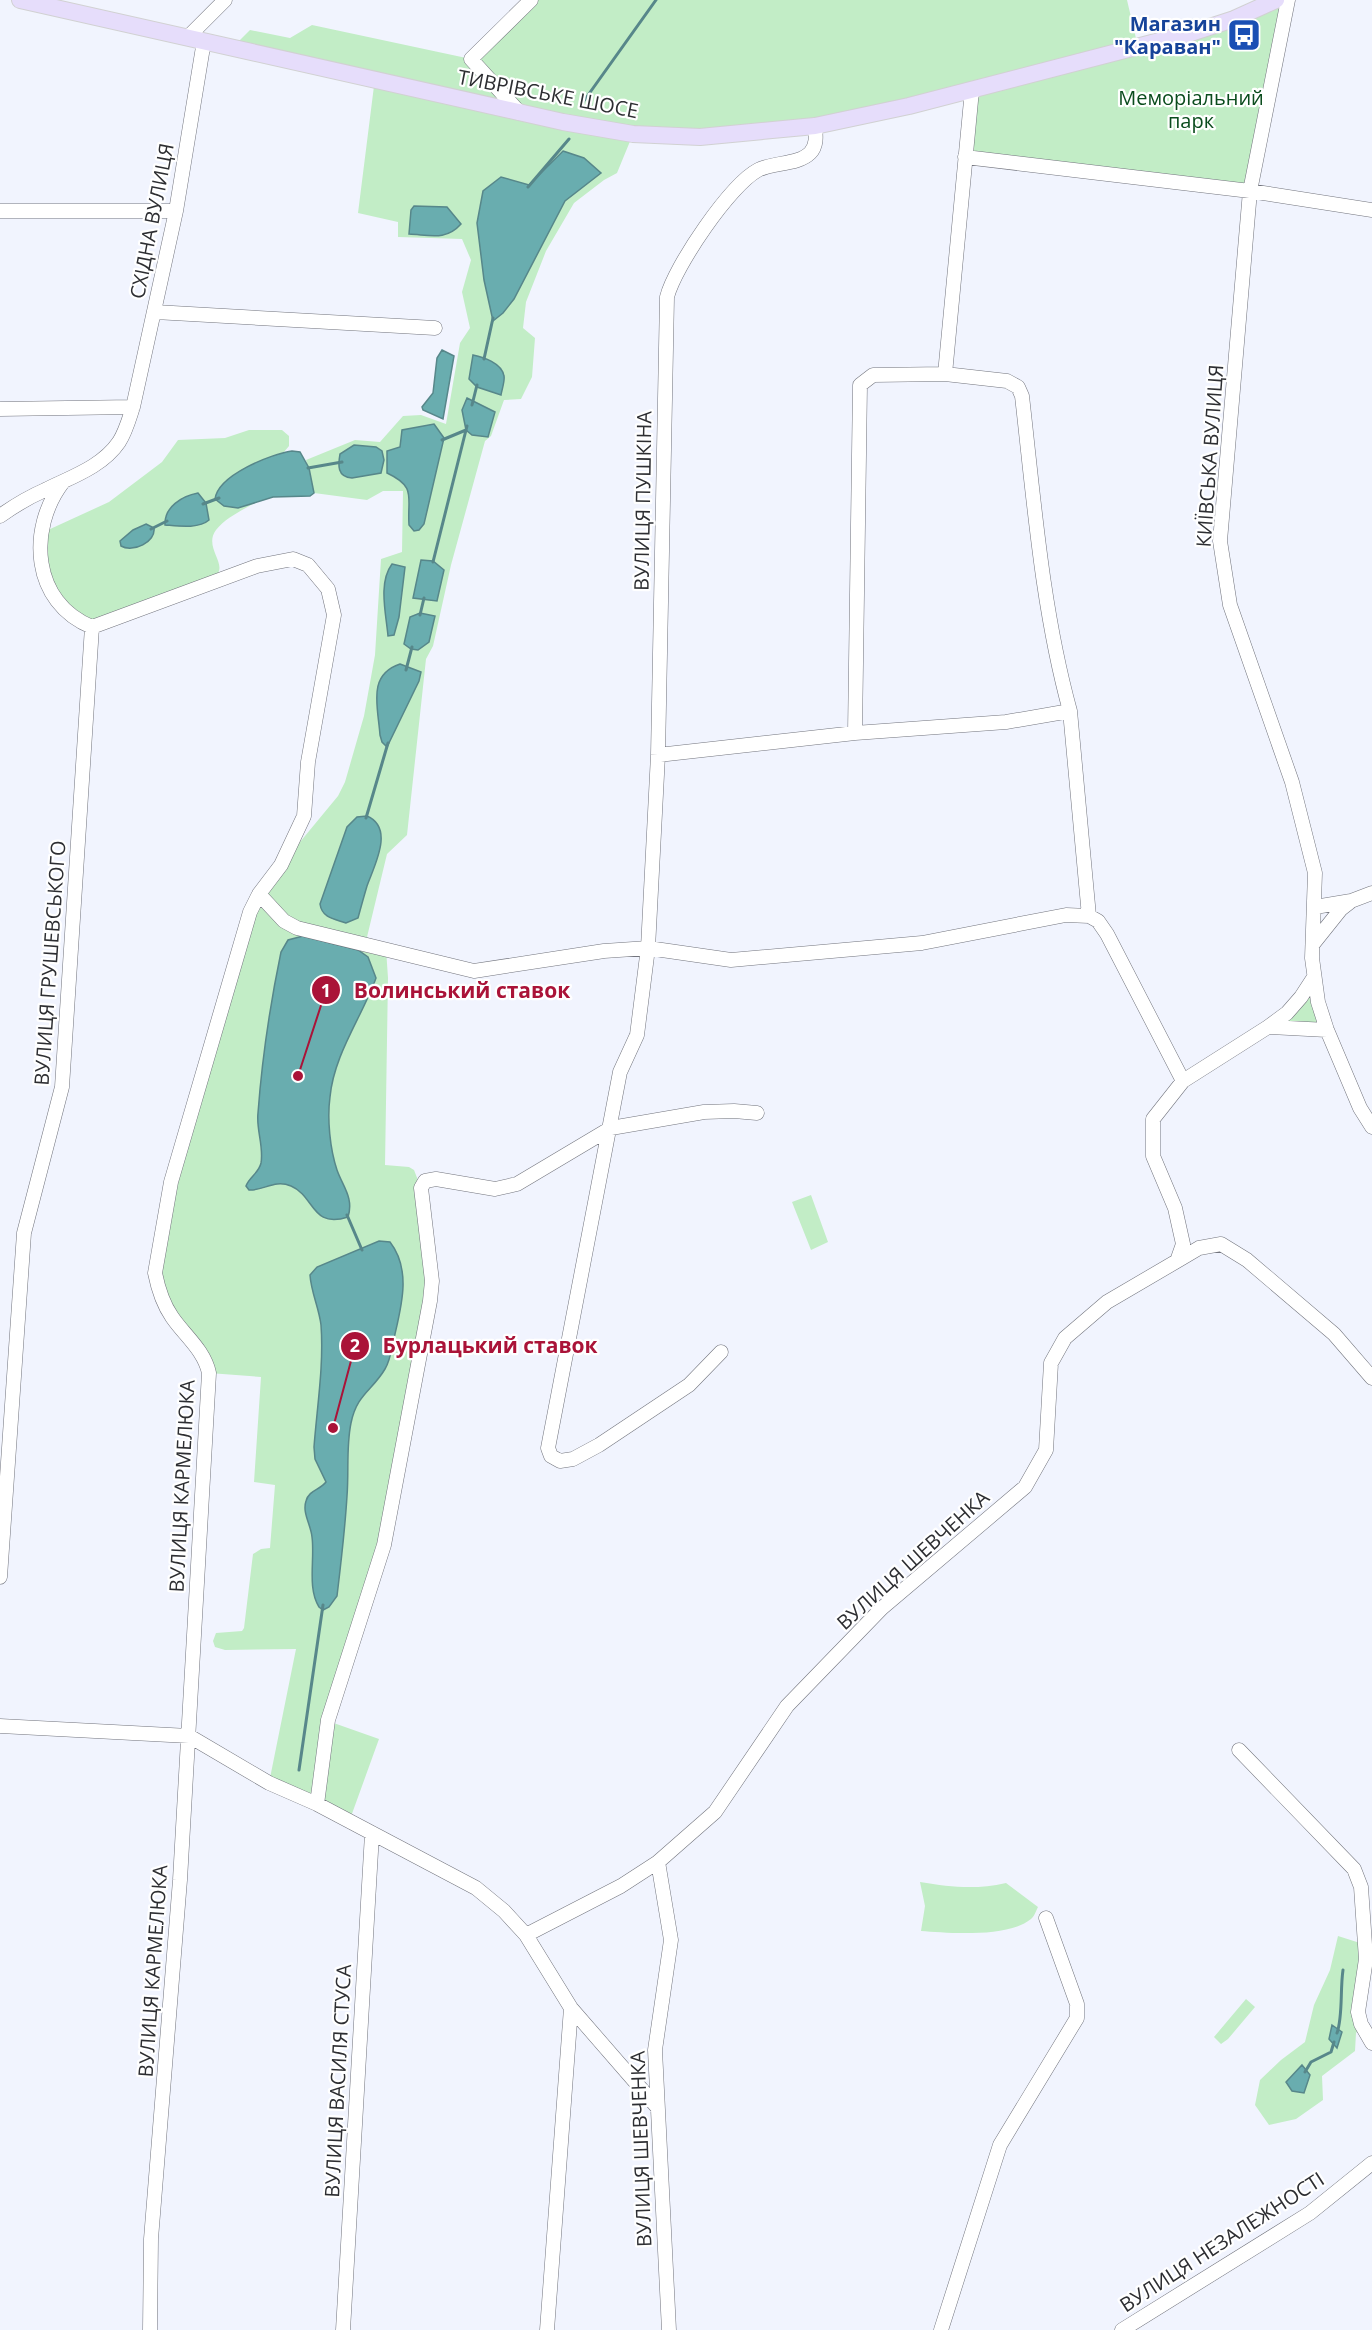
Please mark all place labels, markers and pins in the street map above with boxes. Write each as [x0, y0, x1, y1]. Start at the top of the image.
place label: Магазин "Караван" [1114, 10, 1221, 60]
bus stop icon: Магазин "Караван" [1226, 17, 1262, 53]
callout: Волинський ставок [311, 971, 582, 1010]
callout: Бурлацький ставок [340, 1326, 610, 1365]

